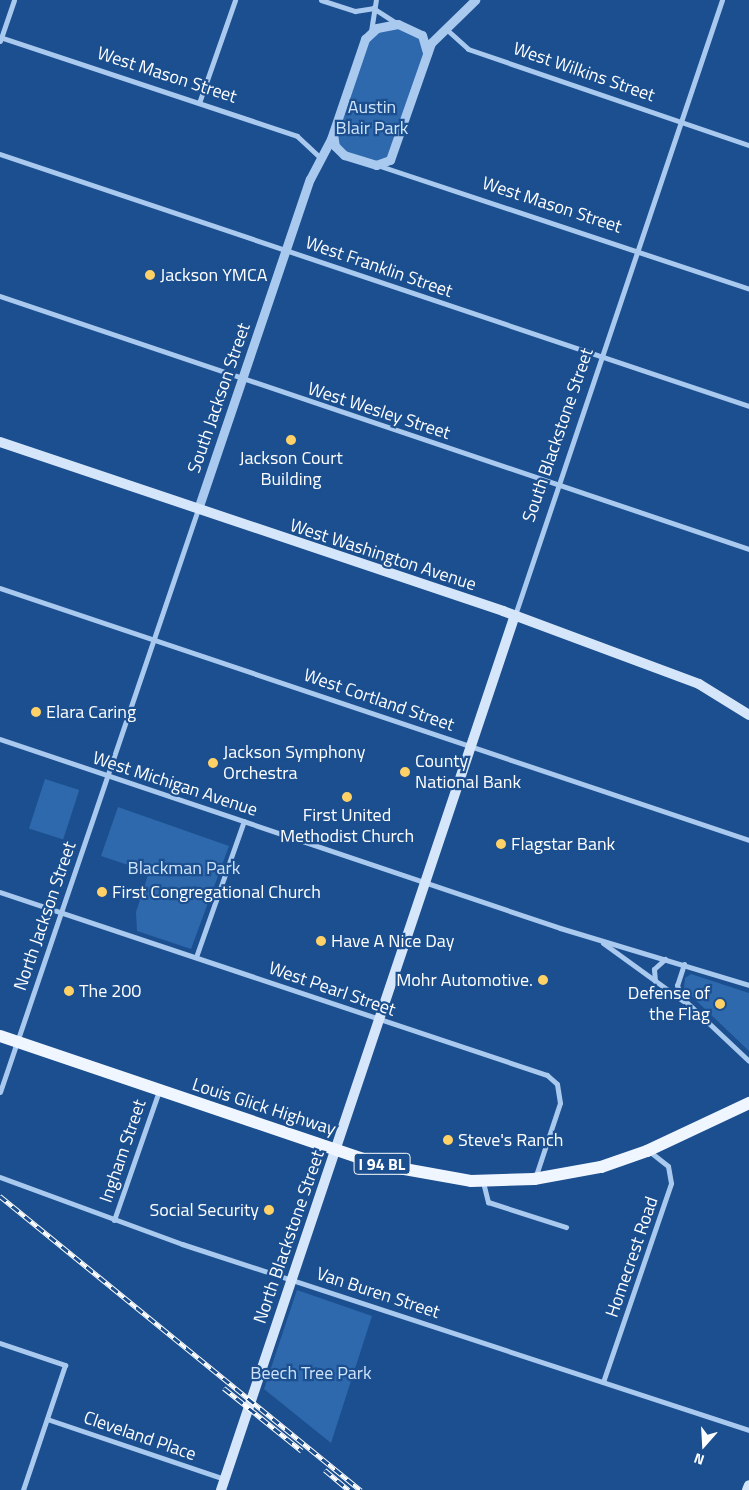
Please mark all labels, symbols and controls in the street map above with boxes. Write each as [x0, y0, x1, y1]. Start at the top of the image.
street label: West Wilkins Street [510, 38, 658, 106]
street label: West Mason Street [95, 42, 239, 108]
park label: Austin Blair Park [336, 97, 408, 140]
street label: West Mason Street [480, 172, 624, 238]
street label: West Franklin Street [303, 232, 455, 302]
place label: Jackson YMCA [160, 264, 268, 286]
marker: Jackson YMCA [144, 269, 156, 281]
street label: South Jackson Street [183, 320, 255, 476]
street label: South Blackstone Street [518, 345, 598, 525]
street label: West Wesley Street [305, 378, 453, 444]
marker: Jackson Court Building [285, 434, 297, 446]
place label: Jackson Court Building [239, 448, 343, 490]
street label: West Washington Avenue [287, 515, 479, 595]
street label: West Cortland Street [301, 664, 457, 736]
place label: Elara Caring [46, 701, 136, 723]
marker: Elara Caring [30, 706, 42, 718]
place label: Jackson Symphony Orchestra [223, 742, 365, 784]
street label: West Michigan Avenue [90, 747, 260, 821]
place label: County National Bank [415, 751, 521, 794]
marker: Jackson Symphony Orchestra [207, 757, 219, 769]
marker: County National Bank [399, 766, 411, 778]
marker: First United Methodist Church [341, 791, 353, 803]
place label: First United Methodist Church [280, 805, 414, 848]
place label: Flagstar Bank [511, 833, 615, 855]
marker: Flagstar Bank [495, 838, 507, 850]
street label: North Jackson Street [9, 839, 81, 993]
park label: Blackman Park [128, 857, 240, 879]
place label: First Congregational Church [112, 881, 321, 903]
marker: First Congregational Church [96, 886, 108, 898]
place label: Have A Nice Day [331, 930, 454, 952]
marker: Have A Nice Day [315, 935, 327, 947]
street label: West Pearl Street [266, 957, 398, 1021]
place label: Mohr Automotive. [396, 969, 533, 991]
marker: Mohr Automotive. [537, 974, 549, 986]
place label: The 200 [79, 980, 141, 1002]
place label: Defense of the Flag [628, 983, 710, 1026]
marker: The 200 [63, 985, 75, 997]
marker: Defense of the Flag [714, 998, 726, 1010]
street label: Louis Glick Highway [189, 1074, 339, 1140]
street label: Ingham Street [95, 1097, 151, 1205]
place label: Steve's Ranch [458, 1129, 563, 1151]
marker: Steve's Ranch [442, 1134, 454, 1146]
street label: North Blackstone Street [249, 1148, 329, 1326]
road number: I 94 BL [353, 1150, 411, 1178]
street label: Homecrest Road [601, 1194, 663, 1320]
place label: Social Security [149, 1199, 259, 1221]
marker: Social Security [263, 1204, 275, 1216]
street label: Van Buren Street [314, 1263, 442, 1323]
park label: Beech Tree Park [250, 1362, 372, 1384]
street label: Cleveland Place [81, 1407, 199, 1465]
north arrow [679, 1420, 729, 1470]
text: N [691, 1448, 707, 1471]

